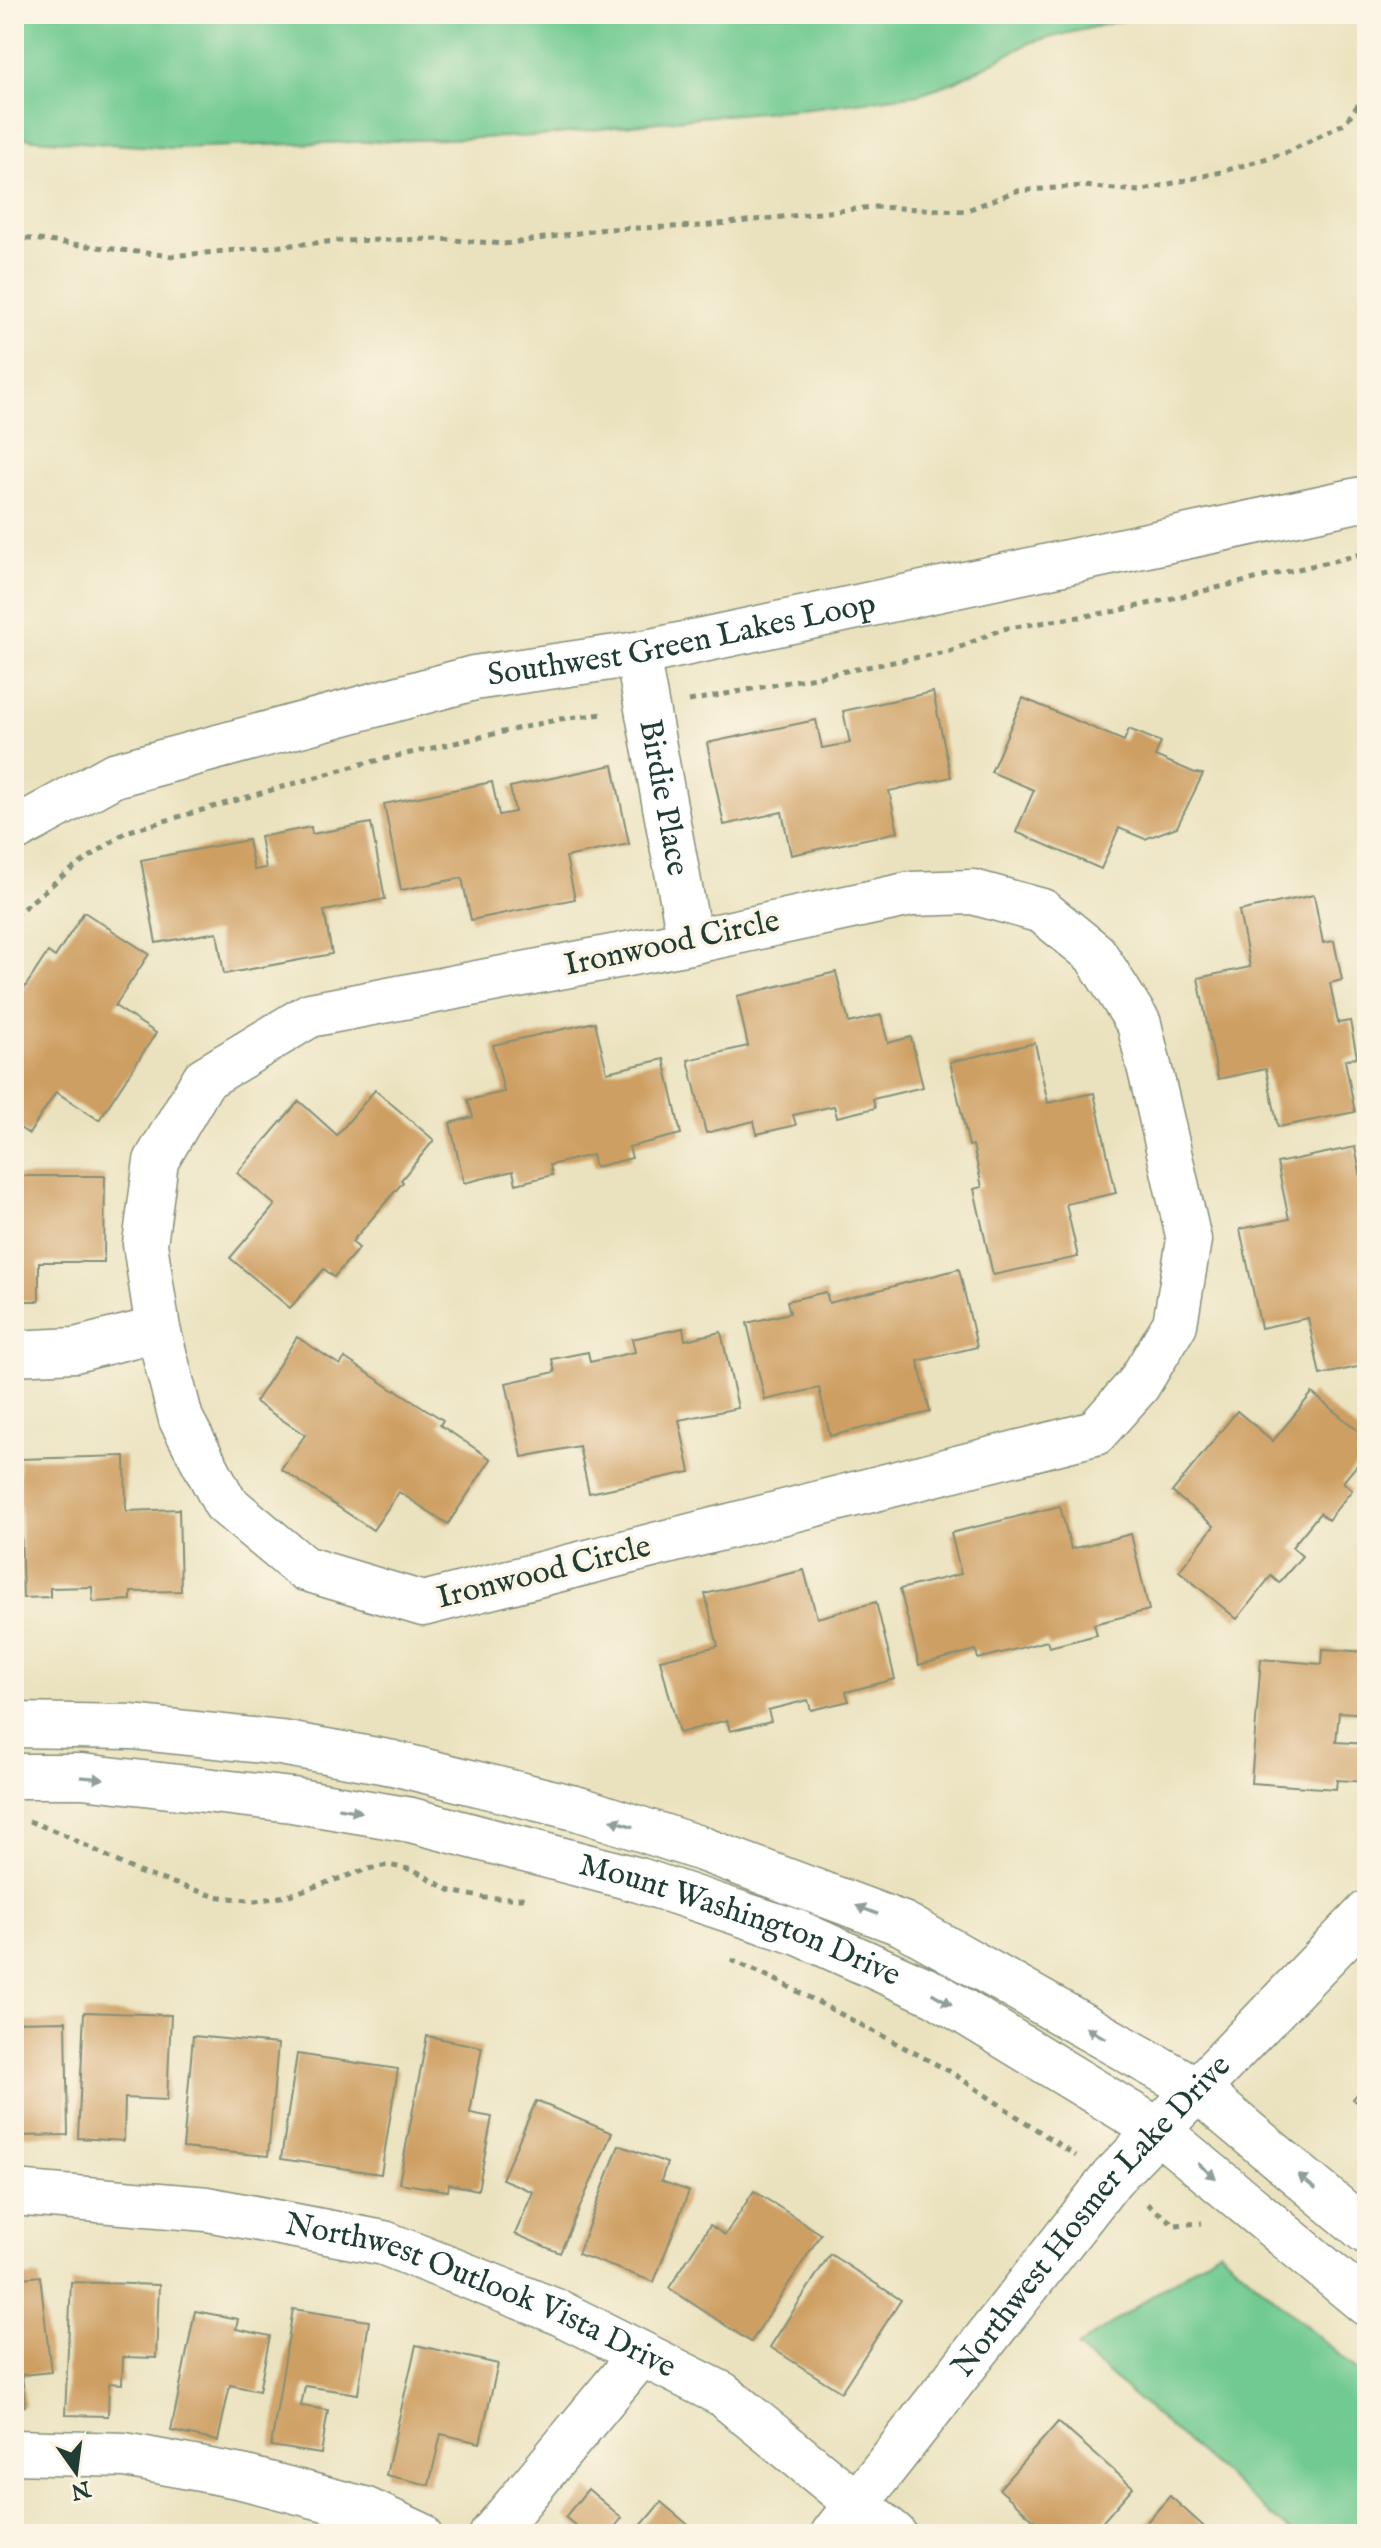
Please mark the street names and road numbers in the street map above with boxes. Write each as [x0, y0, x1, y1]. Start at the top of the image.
street label: Southwest Green Lakes Loop [485, 583, 879, 696]
street label: Birdie Place [629, 716, 698, 879]
street label: Ironwood Circle [561, 901, 783, 987]
street label: Ironwood Circle [433, 1527, 655, 1619]
street label: Mount Washington Drive [575, 1845, 907, 1996]
street label: Northwest Hosmer Lake Drive [943, 2046, 1240, 2386]
street label: Northwest Outlook Vista Drive [282, 2204, 683, 2388]

